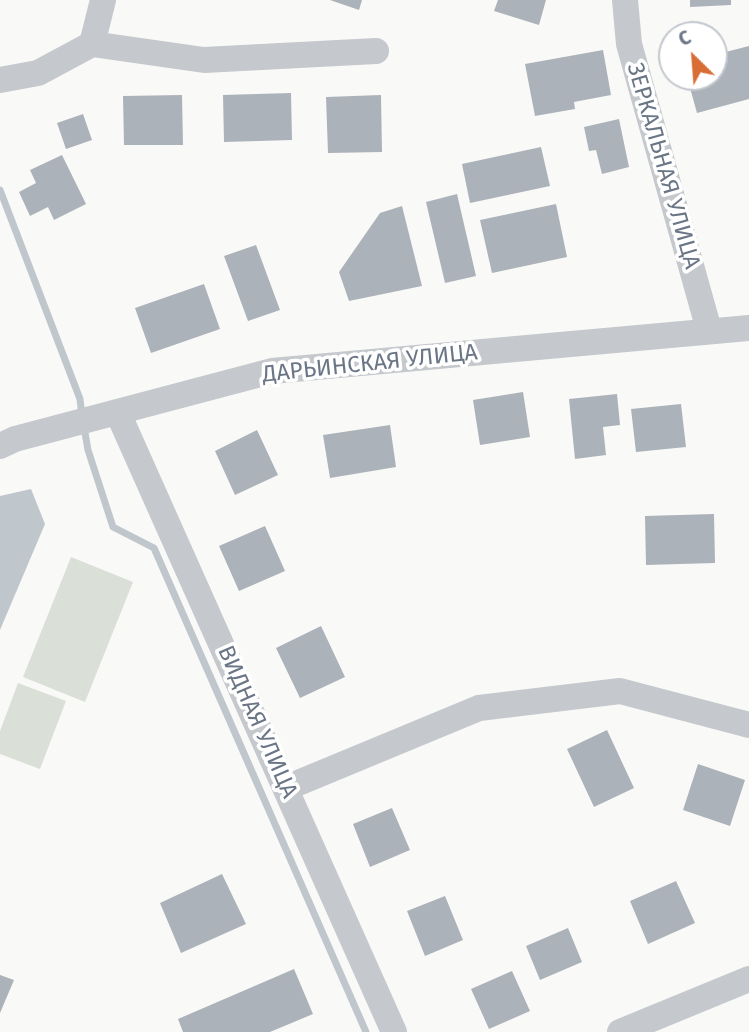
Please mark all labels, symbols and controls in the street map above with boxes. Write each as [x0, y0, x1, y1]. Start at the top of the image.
north arrow [658, 21, 728, 91]
text: С [675, 26, 695, 51]
street label: ЗЕРКАЛЬНАЯ УЛИЦА [620, 60, 706, 272]
street label: ДАРЬИНСКАЯ УЛИЦА [261, 339, 479, 389]
street label: ВИДНАЯ УЛИЦА [211, 642, 303, 802]

